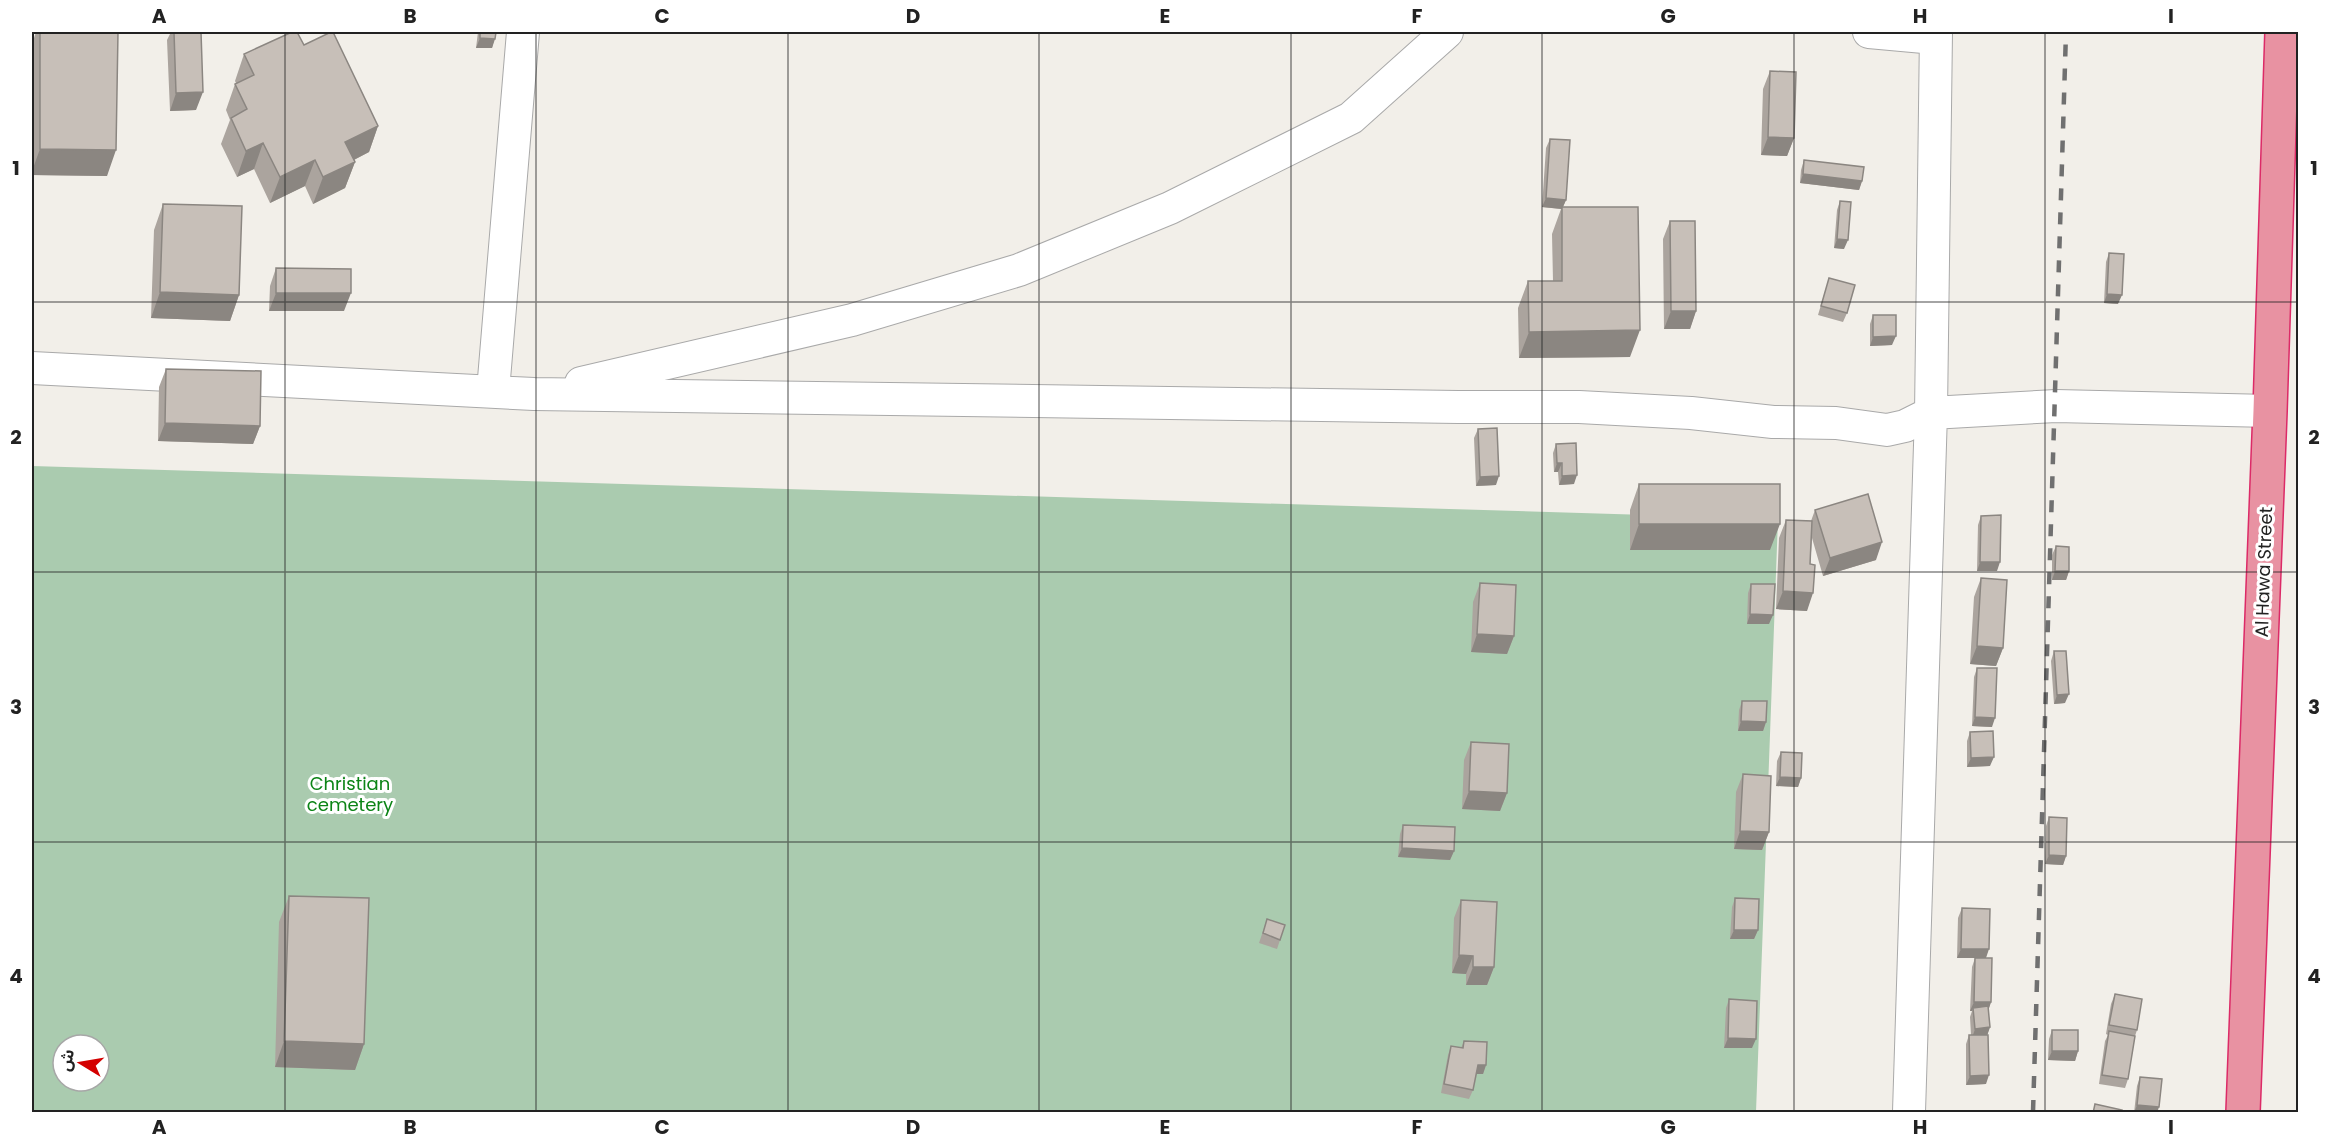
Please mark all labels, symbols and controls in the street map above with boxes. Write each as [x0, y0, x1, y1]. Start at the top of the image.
text: A [152, 2, 167, 30]
text: B [403, 2, 417, 30]
text: C [654, 2, 670, 30]
text: D [906, 2, 920, 30]
text: E [1160, 2, 1170, 30]
text: F [1412, 2, 1423, 30]
text: G [1660, 2, 1676, 30]
text: H [1913, 2, 1927, 30]
text: I [2168, 2, 2174, 30]
text: 1 [12, 154, 20, 182]
text: 1 [2310, 154, 2318, 182]
text: 2 [10, 423, 22, 451]
text: 2 [2308, 423, 2320, 451]
street label: Al Hawa Street [2249, 506, 2278, 638]
text: 3 [10, 693, 22, 721]
text: 3 [2308, 693, 2320, 721]
park label: Christian cemetery [307, 771, 393, 817]
text: 4 [9, 962, 23, 990]
text: 4 [2307, 962, 2321, 990]
north arrow [51, 1033, 111, 1093]
text: ش [53, 1047, 80, 1073]
text: A [152, 1113, 167, 1141]
text: B [403, 1113, 417, 1141]
text: C [654, 1113, 670, 1141]
text: D [906, 1113, 920, 1141]
text: E [1160, 1113, 1170, 1141]
text: F [1412, 1113, 1423, 1141]
text: G [1660, 1113, 1676, 1141]
text: H [1913, 1113, 1927, 1141]
text: I [2168, 1113, 2174, 1141]

